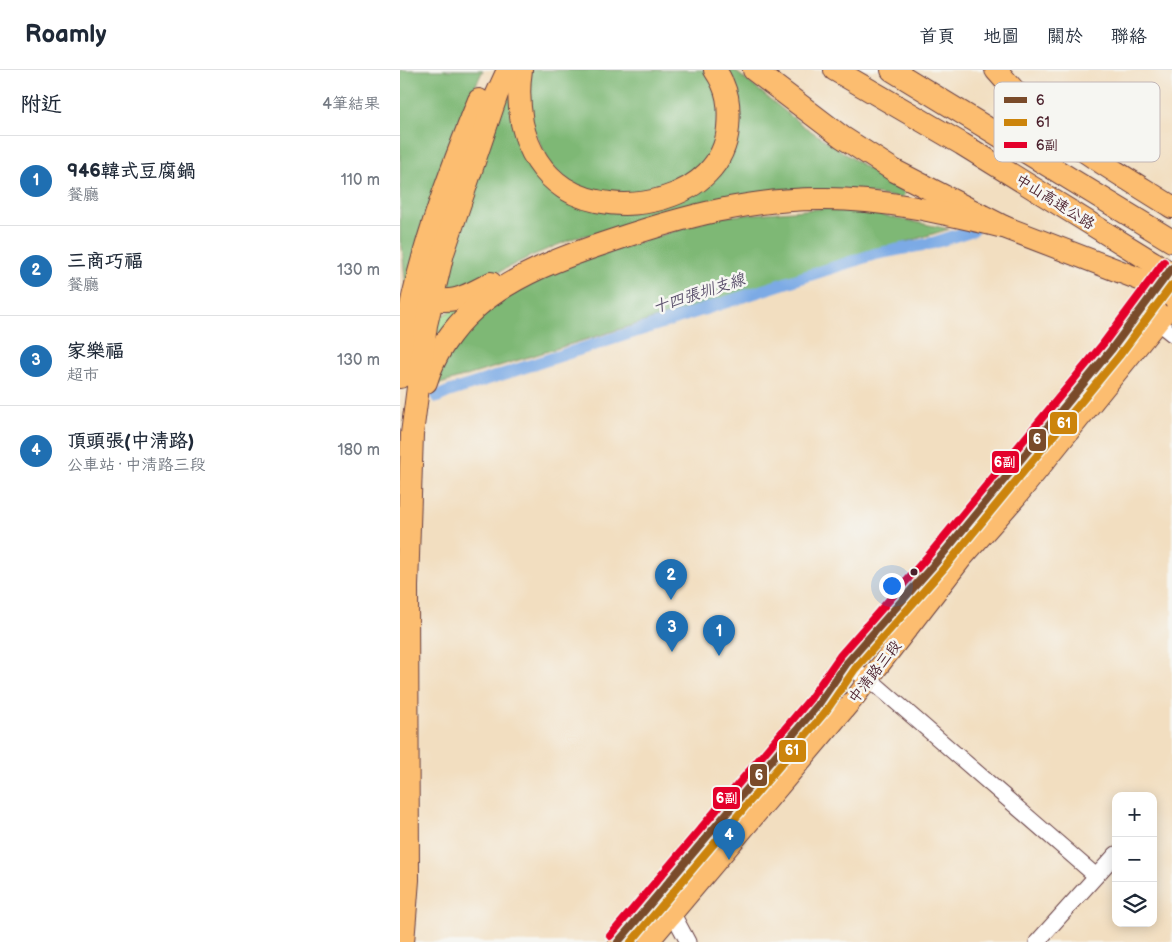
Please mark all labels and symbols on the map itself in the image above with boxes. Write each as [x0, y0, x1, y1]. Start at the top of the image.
legend [994, 82, 1160, 162]
text: 6 [1036, 92, 1045, 109]
text: 61 [1036, 114, 1050, 131]
text: 6副 [1036, 137, 1059, 154]
street label: 中山高速公路 [1012, 170, 1098, 234]
water label: 十四張圳支線 [650, 270, 749, 318]
line badge: 61 [1049, 411, 1078, 435]
text: 61 [1057, 415, 1071, 432]
line badge: 6 [1028, 428, 1047, 452]
text: 6 [1033, 431, 1041, 448]
line badge: 6副 [991, 450, 1020, 474]
text: 6副 [994, 454, 1016, 471]
pin: 2 [655, 559, 687, 600]
unlabelled marker [909, 567, 919, 577]
your location [879, 573, 905, 599]
pin: 3 [656, 611, 688, 652]
pin: 1 [703, 615, 735, 656]
street label: 中清路三段 [844, 637, 906, 707]
line badge: 61 [778, 739, 807, 763]
text: 61 [785, 742, 799, 759]
line badge: 6 [749, 763, 768, 787]
text: 6 [755, 767, 763, 784]
line badge: 6副 [712, 786, 741, 810]
text: 6副 [716, 790, 738, 807]
pin: 4 [713, 819, 745, 860]

